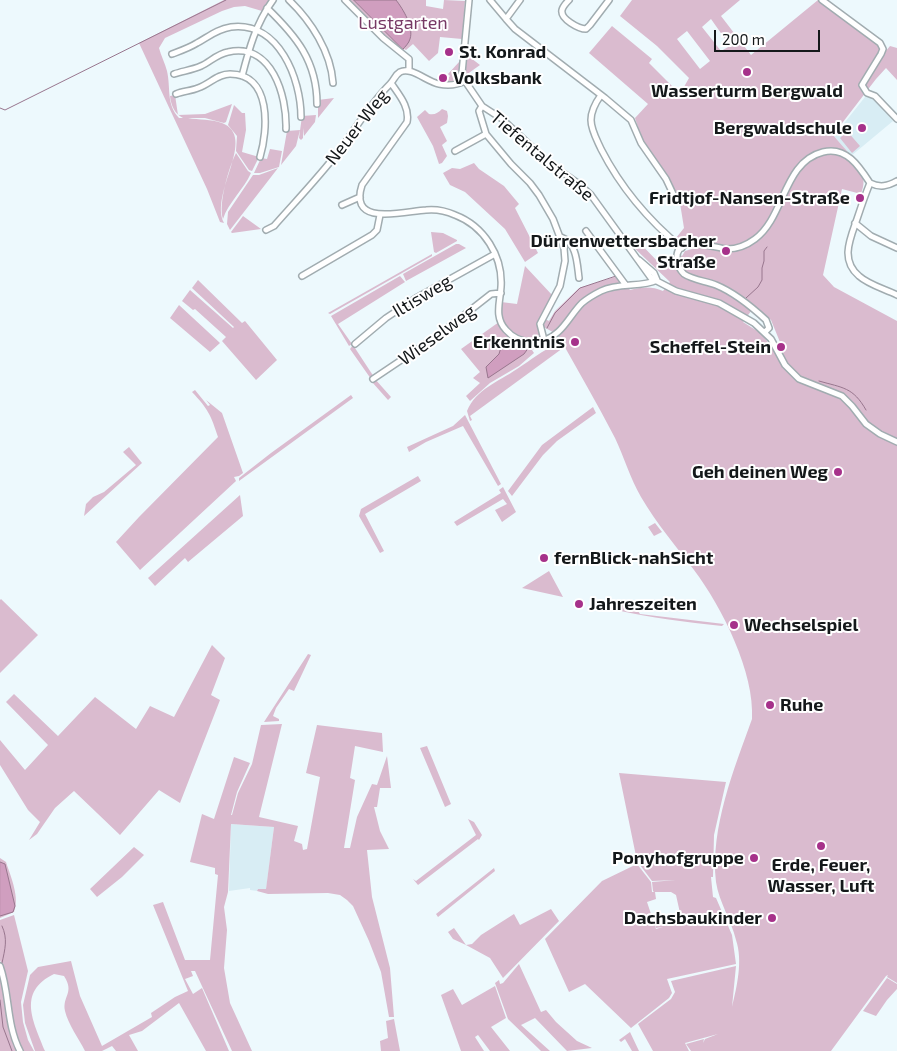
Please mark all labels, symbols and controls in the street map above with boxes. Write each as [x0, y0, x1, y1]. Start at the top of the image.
park label: Lustgarten [358, 12, 448, 34]
scale bar [717, 20, 823, 52]
text: 200 m [722, 30, 765, 48]
place label: St. Konrad [459, 41, 546, 63]
marker: St. Konrad [443, 46, 455, 58]
marker: Wasserturm Bergwald [741, 66, 753, 78]
place label: Volksbank [453, 67, 542, 89]
marker: Volksbank [437, 72, 449, 84]
place label: Wasserturm Bergwald [651, 80, 843, 102]
street label: Neuer Weg [321, 85, 393, 169]
street label: Tiefentalstraße [486, 106, 598, 206]
place label: Bergwaldschule [714, 117, 852, 139]
marker: Bergwaldschule [856, 122, 868, 134]
place label: Fridtjof-Nansen-Straße [649, 187, 850, 209]
marker: Fridtjof-Nansen-Straße [854, 192, 866, 204]
place label: Dürrenwettersbacher Straße [531, 230, 716, 272]
marker: Dürrenwettersbacher Straße [720, 245, 732, 257]
street label: Iltisweg [389, 270, 455, 322]
street label: Wieselweg [394, 300, 480, 370]
place label: Erkenntnis [473, 331, 565, 353]
marker: Erkenntnis [569, 336, 581, 348]
place label: Scheffel-Stein [650, 336, 771, 358]
marker: Scheffel-Stein [775, 341, 787, 353]
place label: Geh deinen Weg [692, 461, 828, 483]
marker: Geh deinen Weg [832, 466, 844, 478]
place label: fernBlick-nahSicht [554, 547, 713, 569]
marker: fernBlick-nahSicht [538, 552, 550, 564]
place label: Jahreszeiten [589, 593, 697, 615]
marker: Jahreszeiten [573, 598, 585, 610]
place label: Wechselspiel [744, 614, 858, 636]
marker: Wechselspiel [728, 619, 740, 631]
place label: Ruhe [780, 694, 823, 716]
marker: Ruhe [764, 699, 776, 711]
marker: Erde, Feuer, Wasser, Luft [815, 840, 827, 852]
place label: Ponyhofgruppe [612, 847, 744, 869]
marker: Ponyhofgruppe [748, 852, 760, 864]
place label: Erde, Feuer, Wasser, Luft [768, 854, 874, 896]
place label: Dachsbaukinder [624, 907, 762, 929]
marker: Dachsbaukinder [766, 912, 778, 924]

